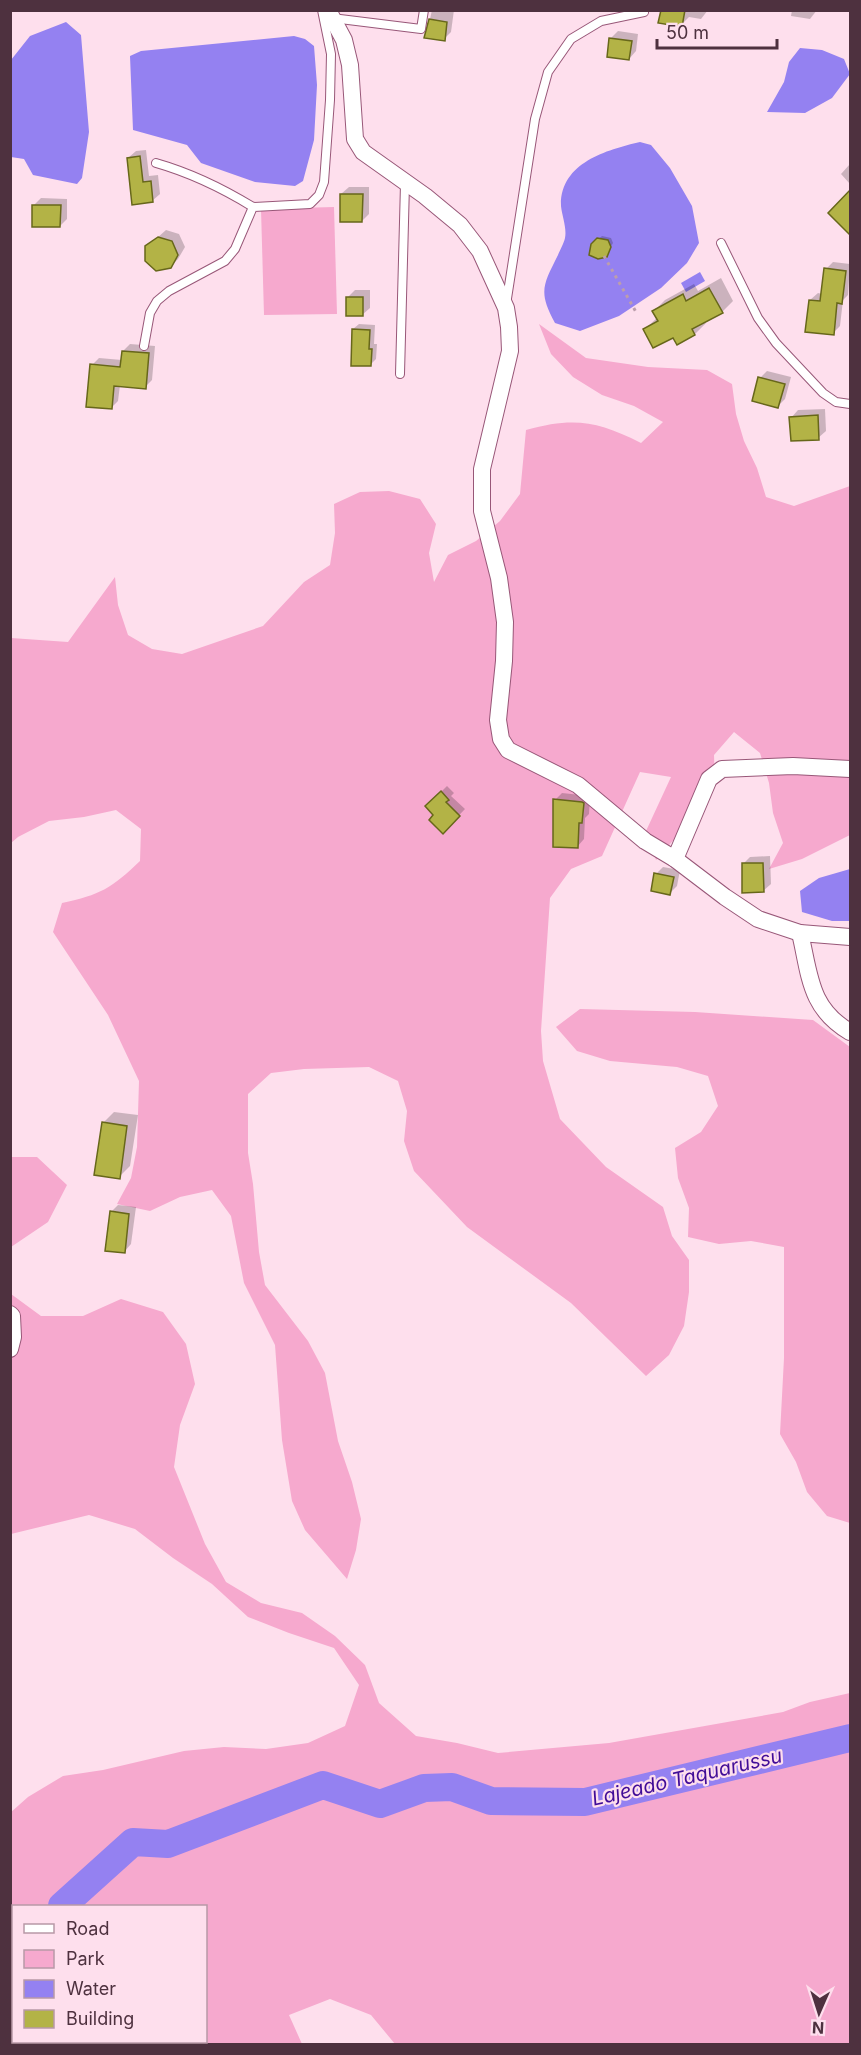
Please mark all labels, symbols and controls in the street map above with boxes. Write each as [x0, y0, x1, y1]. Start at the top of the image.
scale bar [657, 12, 777, 50]
text: 50 m [666, 22, 709, 43]
water label: Lajeado Taquarussu [590, 1743, 785, 1811]
legend [12, 1905, 207, 2043]
text: Road [66, 1918, 109, 1939]
text: Park [66, 1948, 105, 1969]
text: Water [66, 1978, 116, 1999]
north arrow [789, 1983, 849, 2043]
text: Building [66, 2008, 134, 2029]
text: N [812, 2018, 825, 2038]

